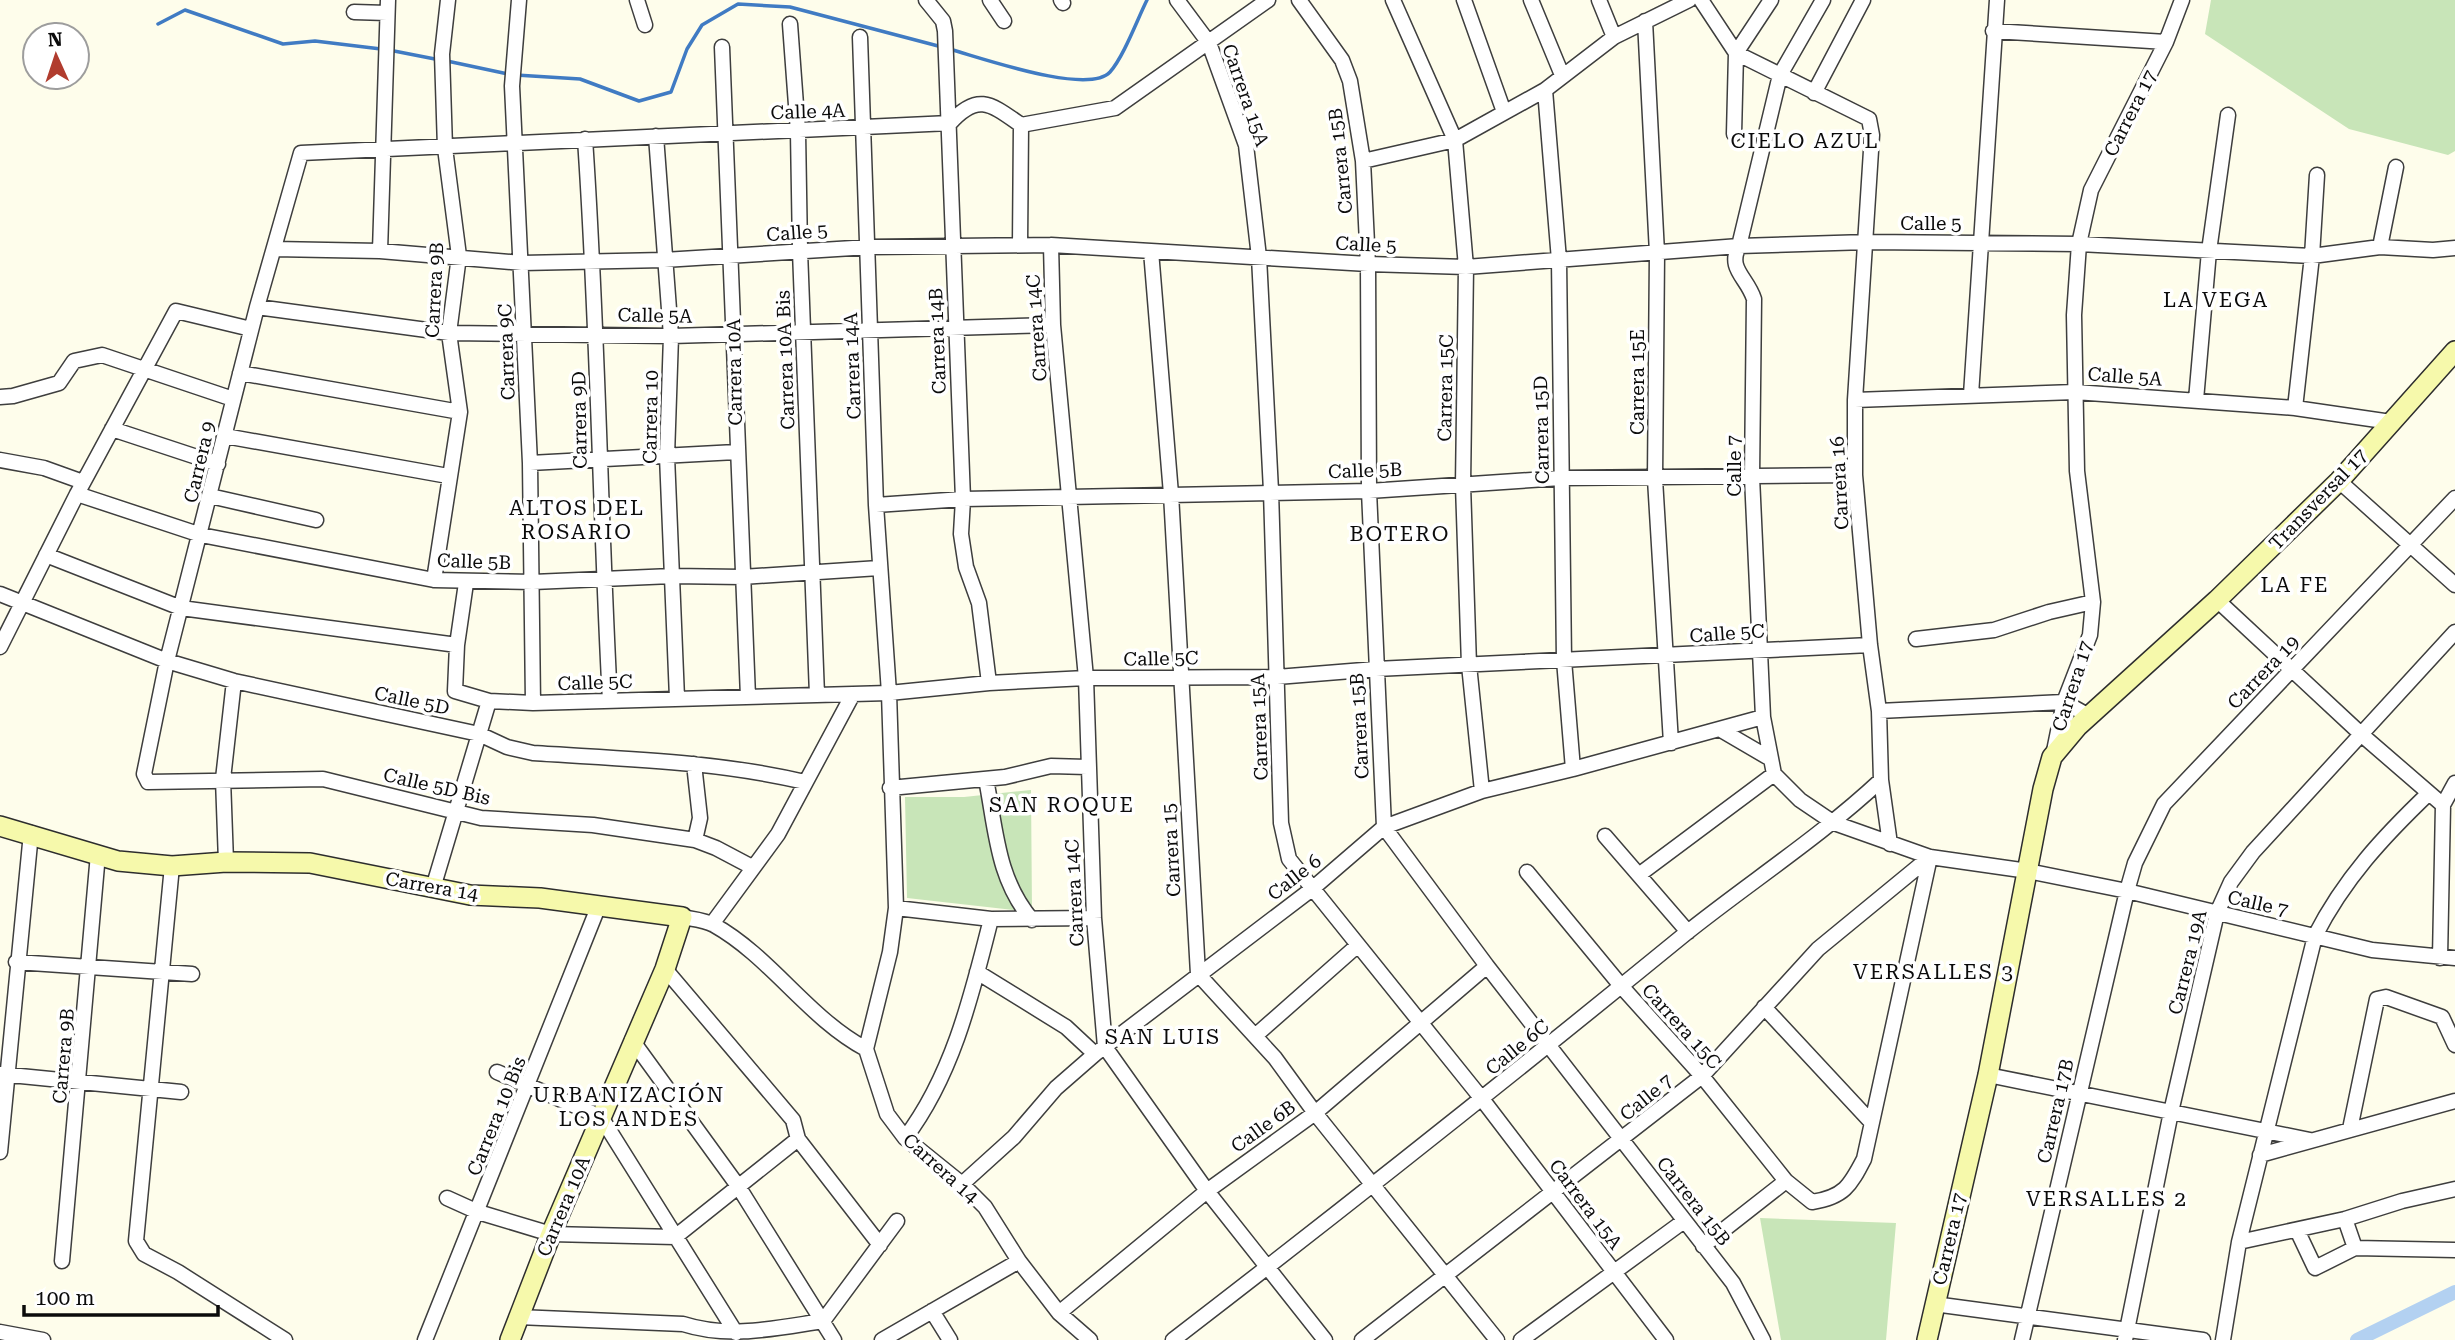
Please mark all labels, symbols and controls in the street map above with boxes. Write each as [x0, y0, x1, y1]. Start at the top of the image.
north arrow [21, 21, 91, 91]
text: N [47, 28, 63, 51]
street label: Carrera 15A [1217, 41, 1274, 150]
street label: Carrera 17 [2099, 66, 2162, 160]
street label: Calle 4A [770, 99, 847, 124]
street label: Carrera 15B [1323, 107, 1358, 215]
district label: CIELO AZUL [1730, 129, 1880, 153]
street label: Calle 5 [1900, 212, 1962, 235]
street label: Calle 5 [766, 219, 829, 246]
street label: Calle 5 [1335, 231, 1397, 258]
street label: Carrera 9B [421, 242, 448, 338]
street label: Carrera 14C [1021, 274, 1052, 382]
street label: Carrera 14B [924, 287, 951, 395]
district label: LA VEGA [2163, 288, 2269, 312]
street label: Carrera 10A Bis [772, 290, 799, 430]
street label: Carrera 9C [493, 303, 520, 401]
street label: Calle 5A [617, 303, 693, 328]
street label: Carrera 14A [839, 311, 866, 420]
street label: Carrera 10A [722, 318, 747, 426]
street label: Carrera 15E [1626, 329, 1649, 435]
street label: Carrera 15C [1433, 334, 1458, 442]
street label: Calle 5A [2087, 362, 2164, 391]
street label: Carrera 10 [638, 370, 663, 464]
street label: Carrera 9D [567, 371, 592, 469]
street label: Carrera 15D [1529, 376, 1554, 484]
street label: Carrera 9 [179, 419, 220, 505]
street label: Calle 7 [1723, 435, 1746, 497]
street label: Carrera 16 [1826, 436, 1853, 530]
street label: Transversal 17 [2264, 444, 2373, 555]
street label: Calle 5B [1328, 458, 1403, 483]
district label: ALTOS DEL ROSARIO [509, 496, 645, 544]
district label: BOTERO [1350, 522, 1450, 546]
street label: Calle 5B [436, 549, 511, 574]
district label: LA FE [2260, 573, 2330, 597]
street label: Calle 5C [1689, 619, 1765, 648]
street label: Carrera 19 [2223, 631, 2304, 714]
street label: Carrera 17 [2047, 638, 2098, 734]
street label: Calle 5C [1123, 646, 1199, 671]
street label: Calle 5C [557, 670, 633, 695]
street label: Carrera 15A [1246, 672, 1273, 781]
street label: Carrera 15B [1345, 672, 1374, 780]
street label: Calle 5D [372, 681, 452, 720]
street label: Calle 5D Bis [381, 763, 493, 810]
district label: SAN ROQUE [989, 793, 1135, 817]
street label: Carrera 15 [1158, 803, 1185, 897]
street label: Carrera 14C [1060, 839, 1089, 947]
street label: Calle 6 [1263, 849, 1326, 905]
street label: Carrera 14 [384, 867, 480, 906]
street label: Calle 7 [2225, 885, 2291, 922]
street label: Carrera 19A [2163, 907, 2212, 1017]
district label: VERSALLES 3 [1853, 960, 2015, 984]
street label: Carrera 15C [1637, 979, 1726, 1074]
street label: Carrera 9B [48, 1007, 79, 1105]
street label: Calle 6C [1481, 1015, 1554, 1080]
district label: SAN LUIS [1105, 1025, 1221, 1049]
street label: Carrera 10 Bis [462, 1053, 531, 1179]
street label: Carrera 17B [2032, 1057, 2079, 1166]
street label: Calle 7 [1615, 1069, 1678, 1126]
district label: URBANIZACIÓN LOS ANDES [533, 1082, 725, 1131]
street label: Calle 6B [1226, 1095, 1300, 1158]
street label: Carrera 14 [898, 1128, 983, 1209]
street label: Carrera 10A [532, 1152, 595, 1260]
street label: Carrera 15B [1652, 1152, 1735, 1250]
street label: Carrera 15A [1544, 1155, 1627, 1255]
district label: VERSALLES 2 [2026, 1187, 2188, 1211]
street label: Carrera 17 [1928, 1190, 1971, 1287]
scale bar [24, 1274, 219, 1318]
text: 100 m [35, 1286, 95, 1310]

